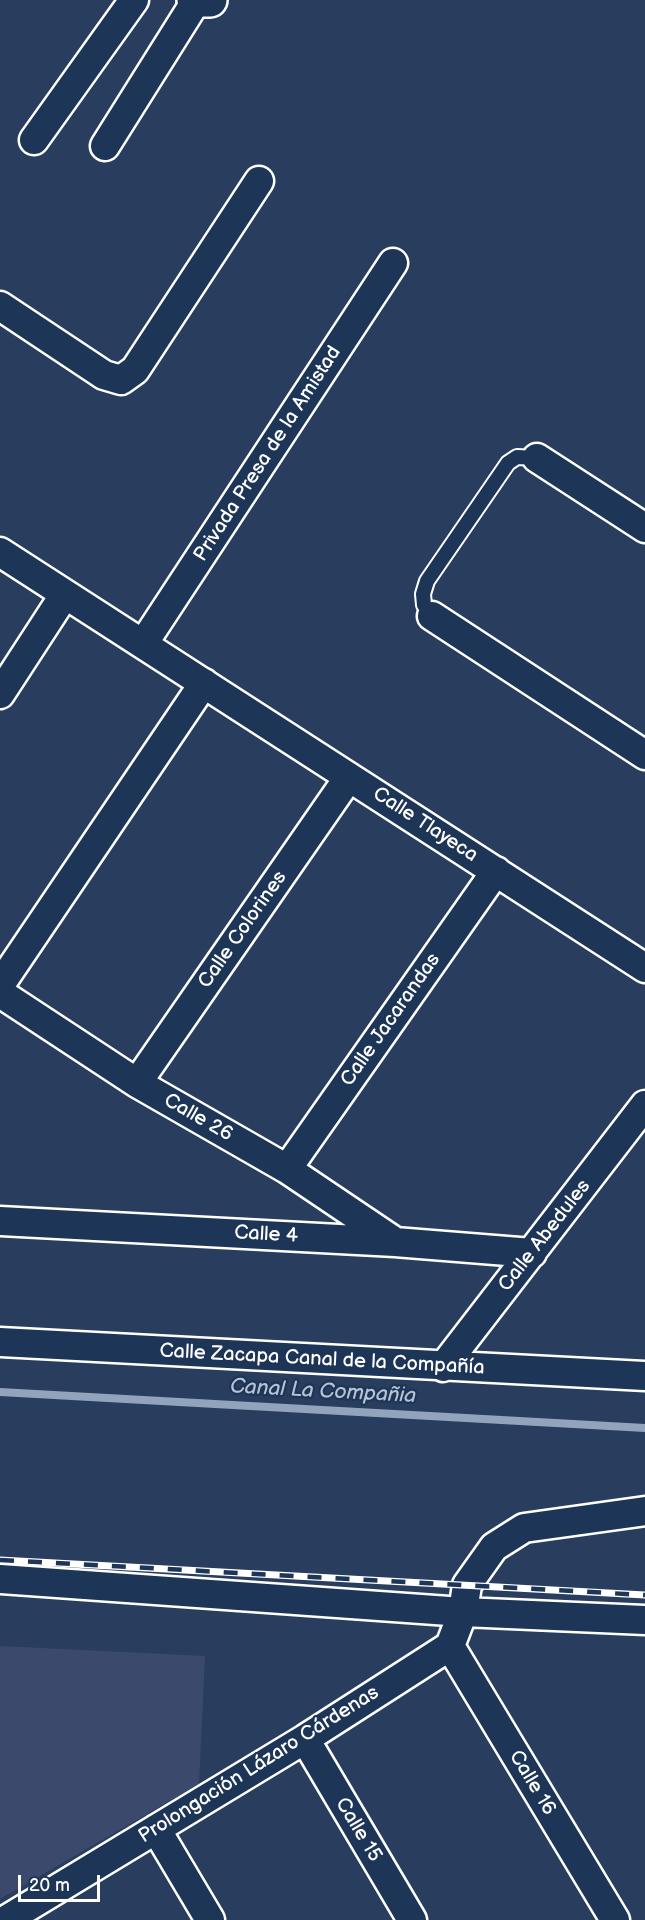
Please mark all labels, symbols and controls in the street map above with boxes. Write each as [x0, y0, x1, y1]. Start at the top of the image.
street label: Privada Presa de la Amistad [189, 342, 347, 566]
street label: Calle Tlayeca [368, 782, 482, 868]
street label: Calle Colorines [194, 867, 292, 993]
street label: Calle Jacarandas [336, 949, 446, 1091]
street label: Calle 26 [159, 1089, 237, 1147]
street label: Calle Abedules [494, 1175, 596, 1297]
street label: Calle 4 [234, 1221, 298, 1249]
street label: Calle Zacapa Canal de la Compañía [159, 1339, 485, 1381]
water label: Canal La Compañia [229, 1375, 417, 1409]
street label: Prolongación Lázaro Cárdenas [134, 1681, 384, 1849]
street label: Calle 16 [503, 1746, 561, 1820]
street label: Calle 15 [329, 1793, 387, 1867]
scale bar [21, 1863, 104, 1901]
text: 20 m [29, 1875, 70, 1896]

